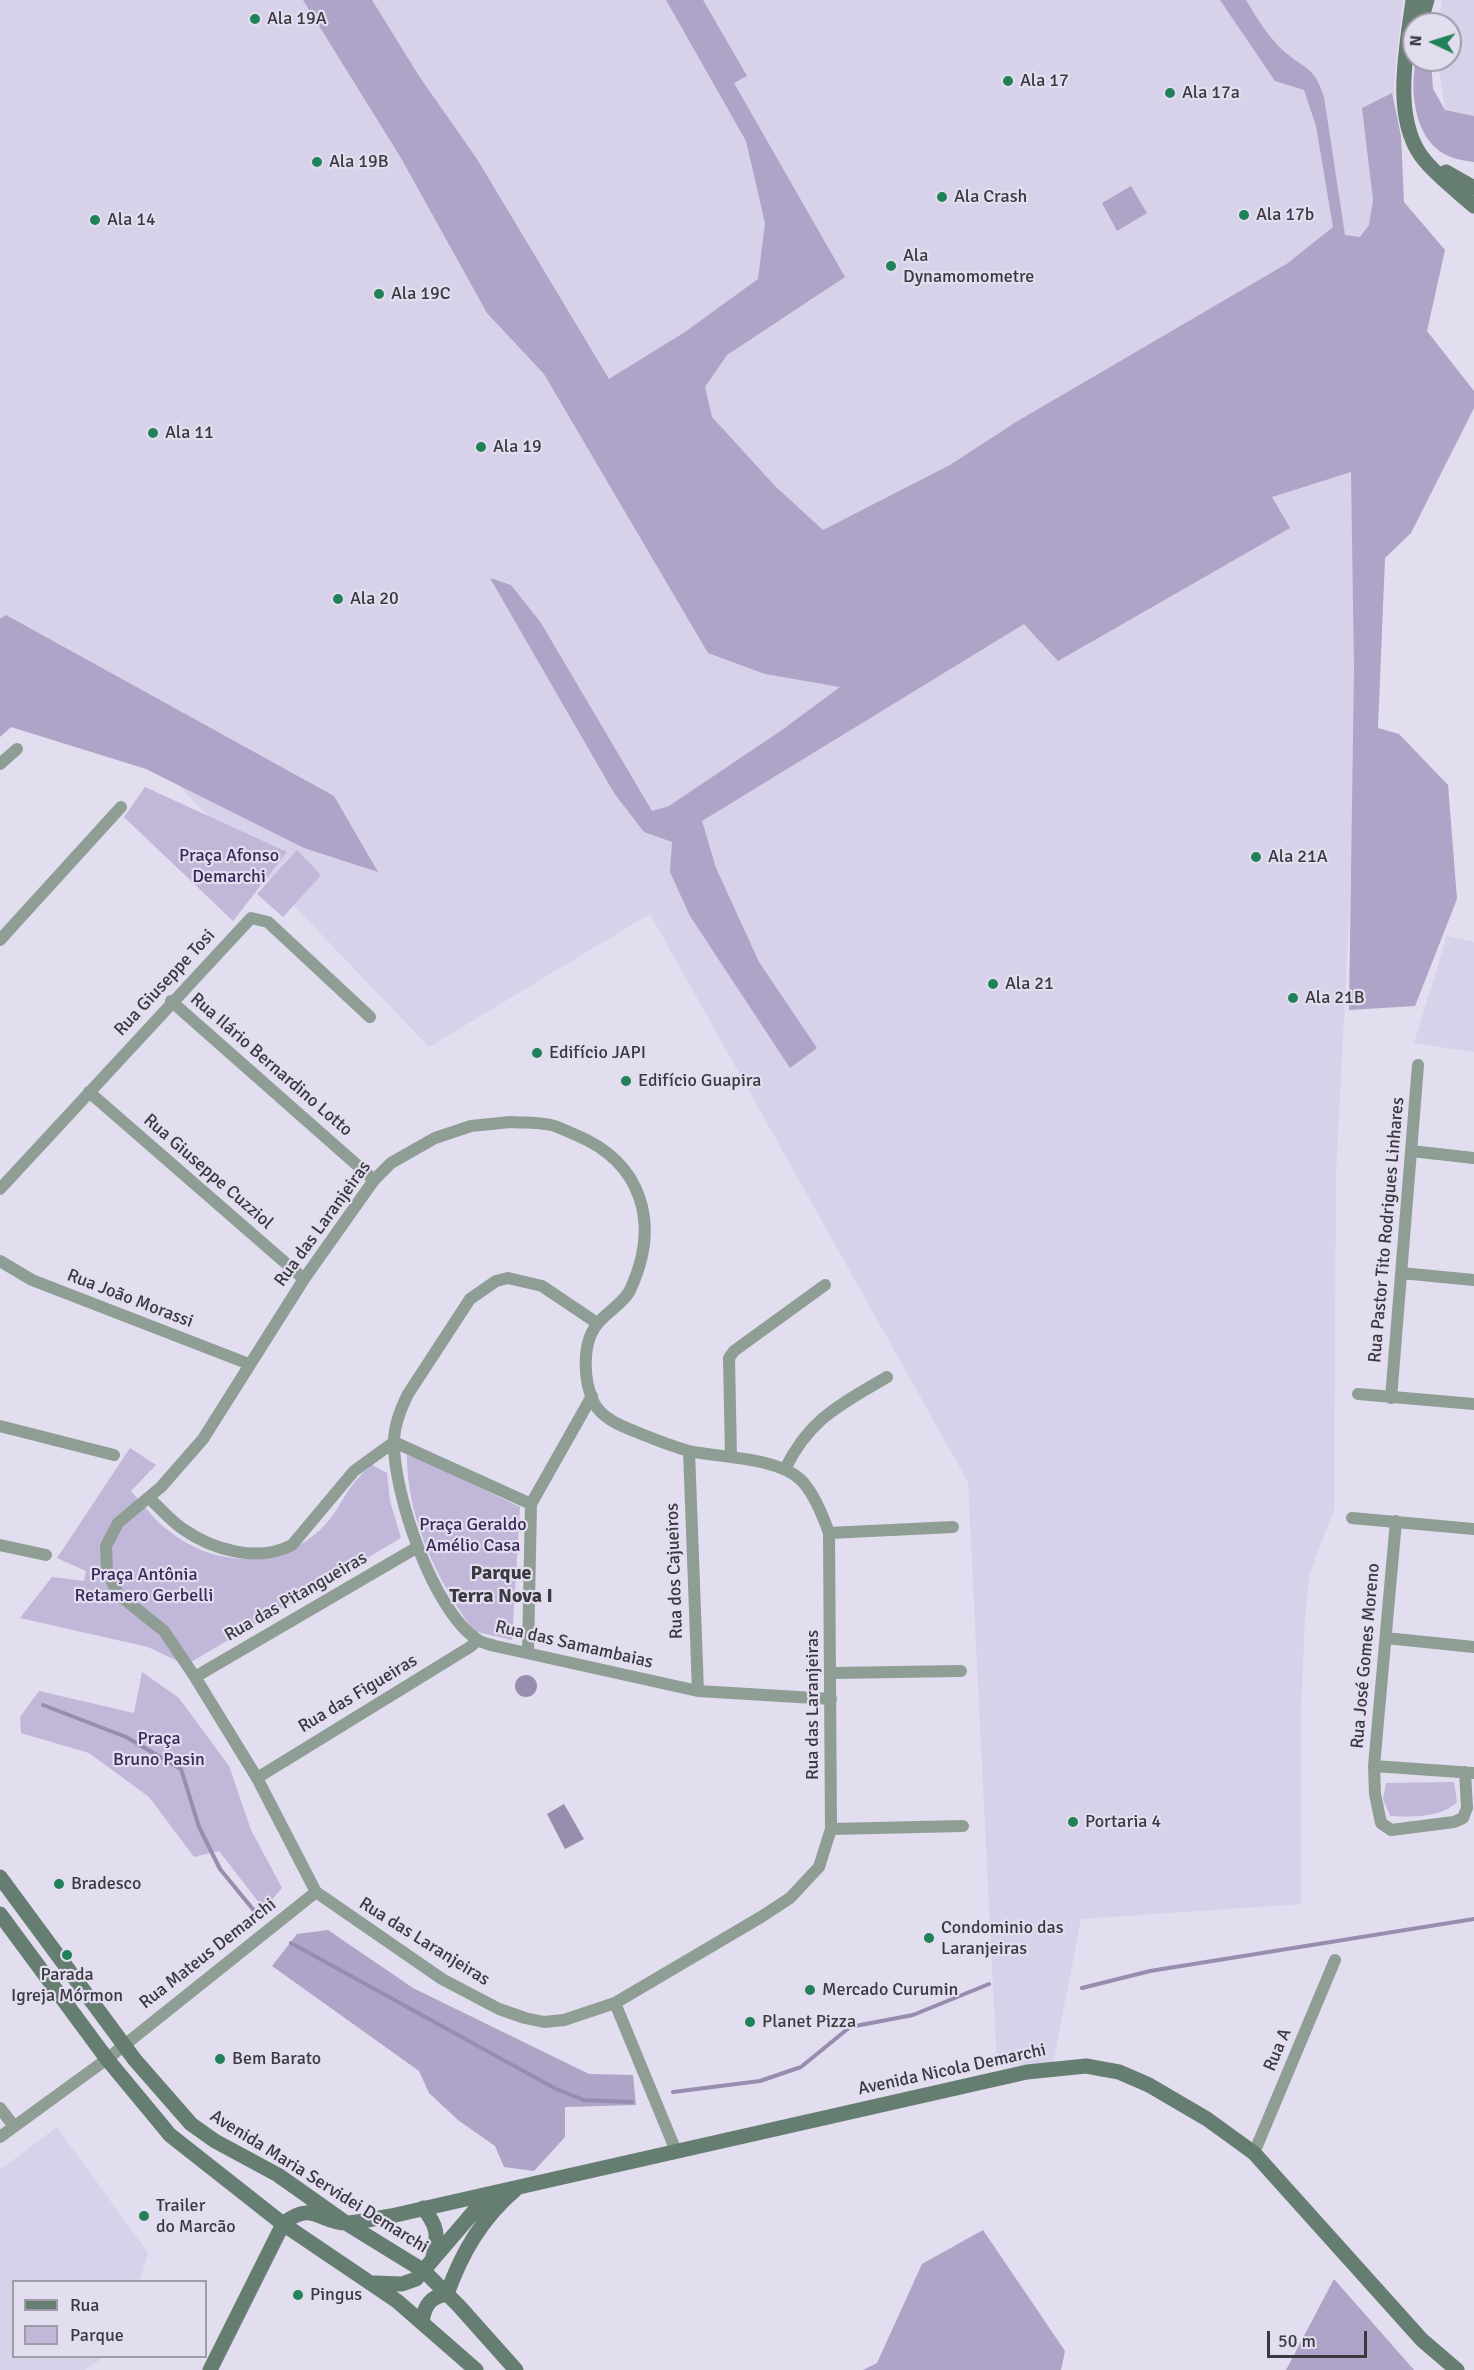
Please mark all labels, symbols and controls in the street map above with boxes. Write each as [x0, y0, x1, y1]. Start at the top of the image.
place label: Ala 19A [267, 8, 327, 30]
marker: Ala 19A [248, 12, 262, 26]
north arrow [1402, 12, 1462, 72]
text: N [1406, 35, 1426, 47]
place label: Ala 17 [1020, 70, 1069, 92]
marker: Ala 17 [1001, 74, 1015, 88]
place label: Ala 17a [1182, 82, 1240, 104]
marker: Ala 17a [1163, 86, 1177, 100]
place label: Ala 19B [329, 151, 389, 173]
marker: Ala 19B [310, 155, 324, 169]
place label: Ala Crash [954, 186, 1027, 208]
marker: Ala Crash [935, 190, 949, 204]
place label: Ala 17b [1256, 204, 1314, 226]
marker: Ala 17b [1237, 208, 1251, 222]
place label: Ala 14 [107, 209, 156, 231]
marker: Ala 14 [88, 213, 102, 227]
place label: Ala Dynamomometre [903, 245, 1034, 288]
marker: Ala Dynamomometre [884, 259, 898, 273]
place label: Ala 19C [391, 283, 451, 305]
marker: Ala 19C [372, 287, 386, 301]
place label: Ala 11 [165, 422, 214, 444]
marker: Ala 11 [146, 426, 160, 440]
place label: Ala 19 [493, 436, 542, 458]
marker: Ala 19 [474, 440, 488, 454]
place label: Ala 20 [350, 588, 399, 610]
marker: Ala 20 [331, 592, 345, 606]
park label: Praça Afonso Demarchi [179, 845, 279, 888]
place label: Ala 21A [1268, 846, 1328, 868]
marker: Ala 21A [1249, 850, 1263, 864]
street label: Rua Giuseppe Tosi [110, 925, 220, 1041]
place label: Ala 21 [1005, 973, 1054, 995]
marker: Ala 21 [986, 977, 1000, 991]
place label: Ala 21B [1305, 987, 1365, 1009]
street label: Rua Ilário Bernardino Lotto [186, 989, 356, 1141]
marker: Ala 21B [1286, 991, 1300, 1005]
place label: Edifício JAPI [549, 1042, 646, 1064]
marker: Edifício JAPI [530, 1046, 544, 1060]
place label: Edifício Guapira [638, 1070, 761, 1092]
marker: Edifício Guapira [619, 1074, 633, 1088]
street label: Rua Pastor Tito Rodrigues Linhares [1365, 1096, 1409, 1364]
street label: Rua Giuseppe Cuzziol [139, 1110, 277, 1234]
street label: Rua das Laranjeiras [270, 1157, 376, 1291]
street label: Rua João Morassi [64, 1265, 196, 1333]
street label: Rua dos Cajueiros [662, 1503, 688, 1639]
park label: Praça Geraldo Amélio Casa [419, 1514, 527, 1556]
street label: Rua das Pitangueiras [221, 1547, 371, 1647]
district label: Parque Terra Nova I [449, 1562, 553, 1609]
street label: Rua José Gomes Moreno [1347, 1562, 1385, 1750]
park label: Praça Antônia Retamero Gerbelli [75, 1564, 213, 1606]
street label: Rua das Samambaias [493, 1616, 655, 1674]
street label: Rua das Laranjeiras [802, 1630, 824, 1780]
street label: Rua das Figueiras [295, 1650, 421, 1738]
park label: Praça Bruno Pasin [113, 1728, 205, 1770]
place label: Portaria 4 [1085, 1811, 1161, 1833]
marker: Portaria 4 [1066, 1815, 1080, 1829]
place label: Bradesco [71, 1873, 141, 1895]
marker: Bradesco [52, 1877, 66, 1891]
street label: Rua das Laranjeiras [355, 1893, 493, 1991]
street label: Rua Mateus Demarchi [135, 1894, 281, 2014]
place label: Condominio das Laranjeiras [941, 1917, 1064, 1960]
marker: Condominio das Laranjeiras [922, 1931, 936, 1945]
marker: Parada Igreja Mórmon [60, 1948, 74, 1962]
place label: Parada Igreja Mórmon [11, 1964, 123, 2006]
place label: Mercado Curumin [822, 1979, 958, 2001]
marker: Mercado Curumin [803, 1983, 817, 1997]
place label: Planet Pizza [762, 2011, 856, 2033]
marker: Planet Pizza [743, 2015, 757, 2029]
street label: Rua A [1259, 2025, 1297, 2075]
street label: Avenida Nicola Demarchi [856, 2039, 1048, 2101]
place label: Bem Barato [232, 2048, 321, 2070]
marker: Bem Barato [213, 2052, 227, 2066]
street label: Avenida Maria Servidei Demarchi [206, 2106, 432, 2258]
place label: Trailer do Marcão [156, 2195, 236, 2238]
marker: Trailer do Marcão [137, 2209, 151, 2223]
legend [12, 2280, 207, 2358]
place label: Pingus [310, 2284, 362, 2306]
marker: Pingus [291, 2288, 305, 2302]
text: Rua [70, 2294, 99, 2316]
scale bar [1270, 2319, 1370, 2357]
text: Parque [70, 2324, 124, 2346]
text: 50 m [1278, 2330, 1316, 2352]

